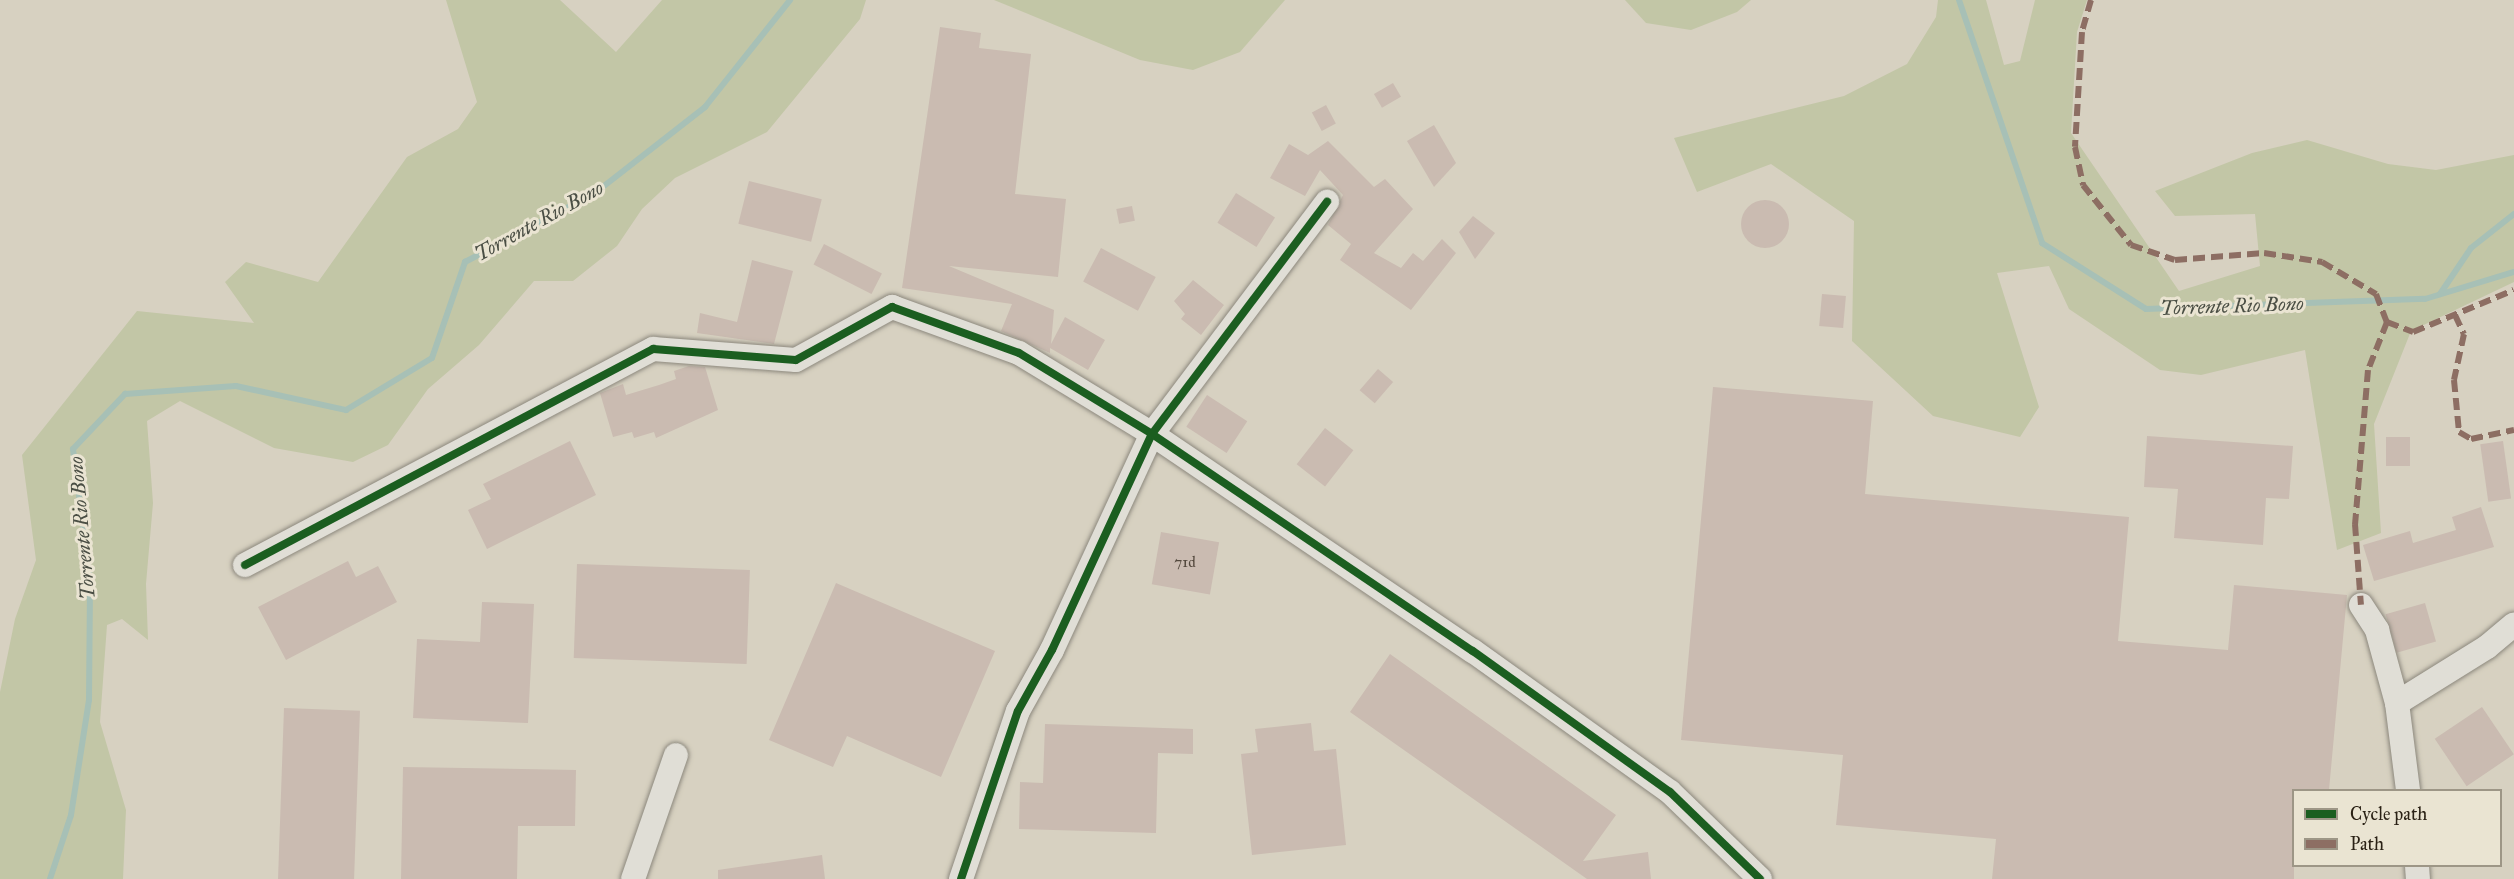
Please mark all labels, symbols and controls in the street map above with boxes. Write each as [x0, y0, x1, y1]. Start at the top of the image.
water label: Torrente Rio Bono [470, 176, 608, 266]
water label: Torrente Rio Bono [2160, 292, 2304, 320]
water label: Torrente Rio Bono [64, 455, 100, 601]
house number: 71d [1174, 554, 1196, 572]
legend [2292, 789, 2502, 867]
text: Cycle path [2350, 803, 2427, 825]
text: Path [2350, 833, 2384, 855]

